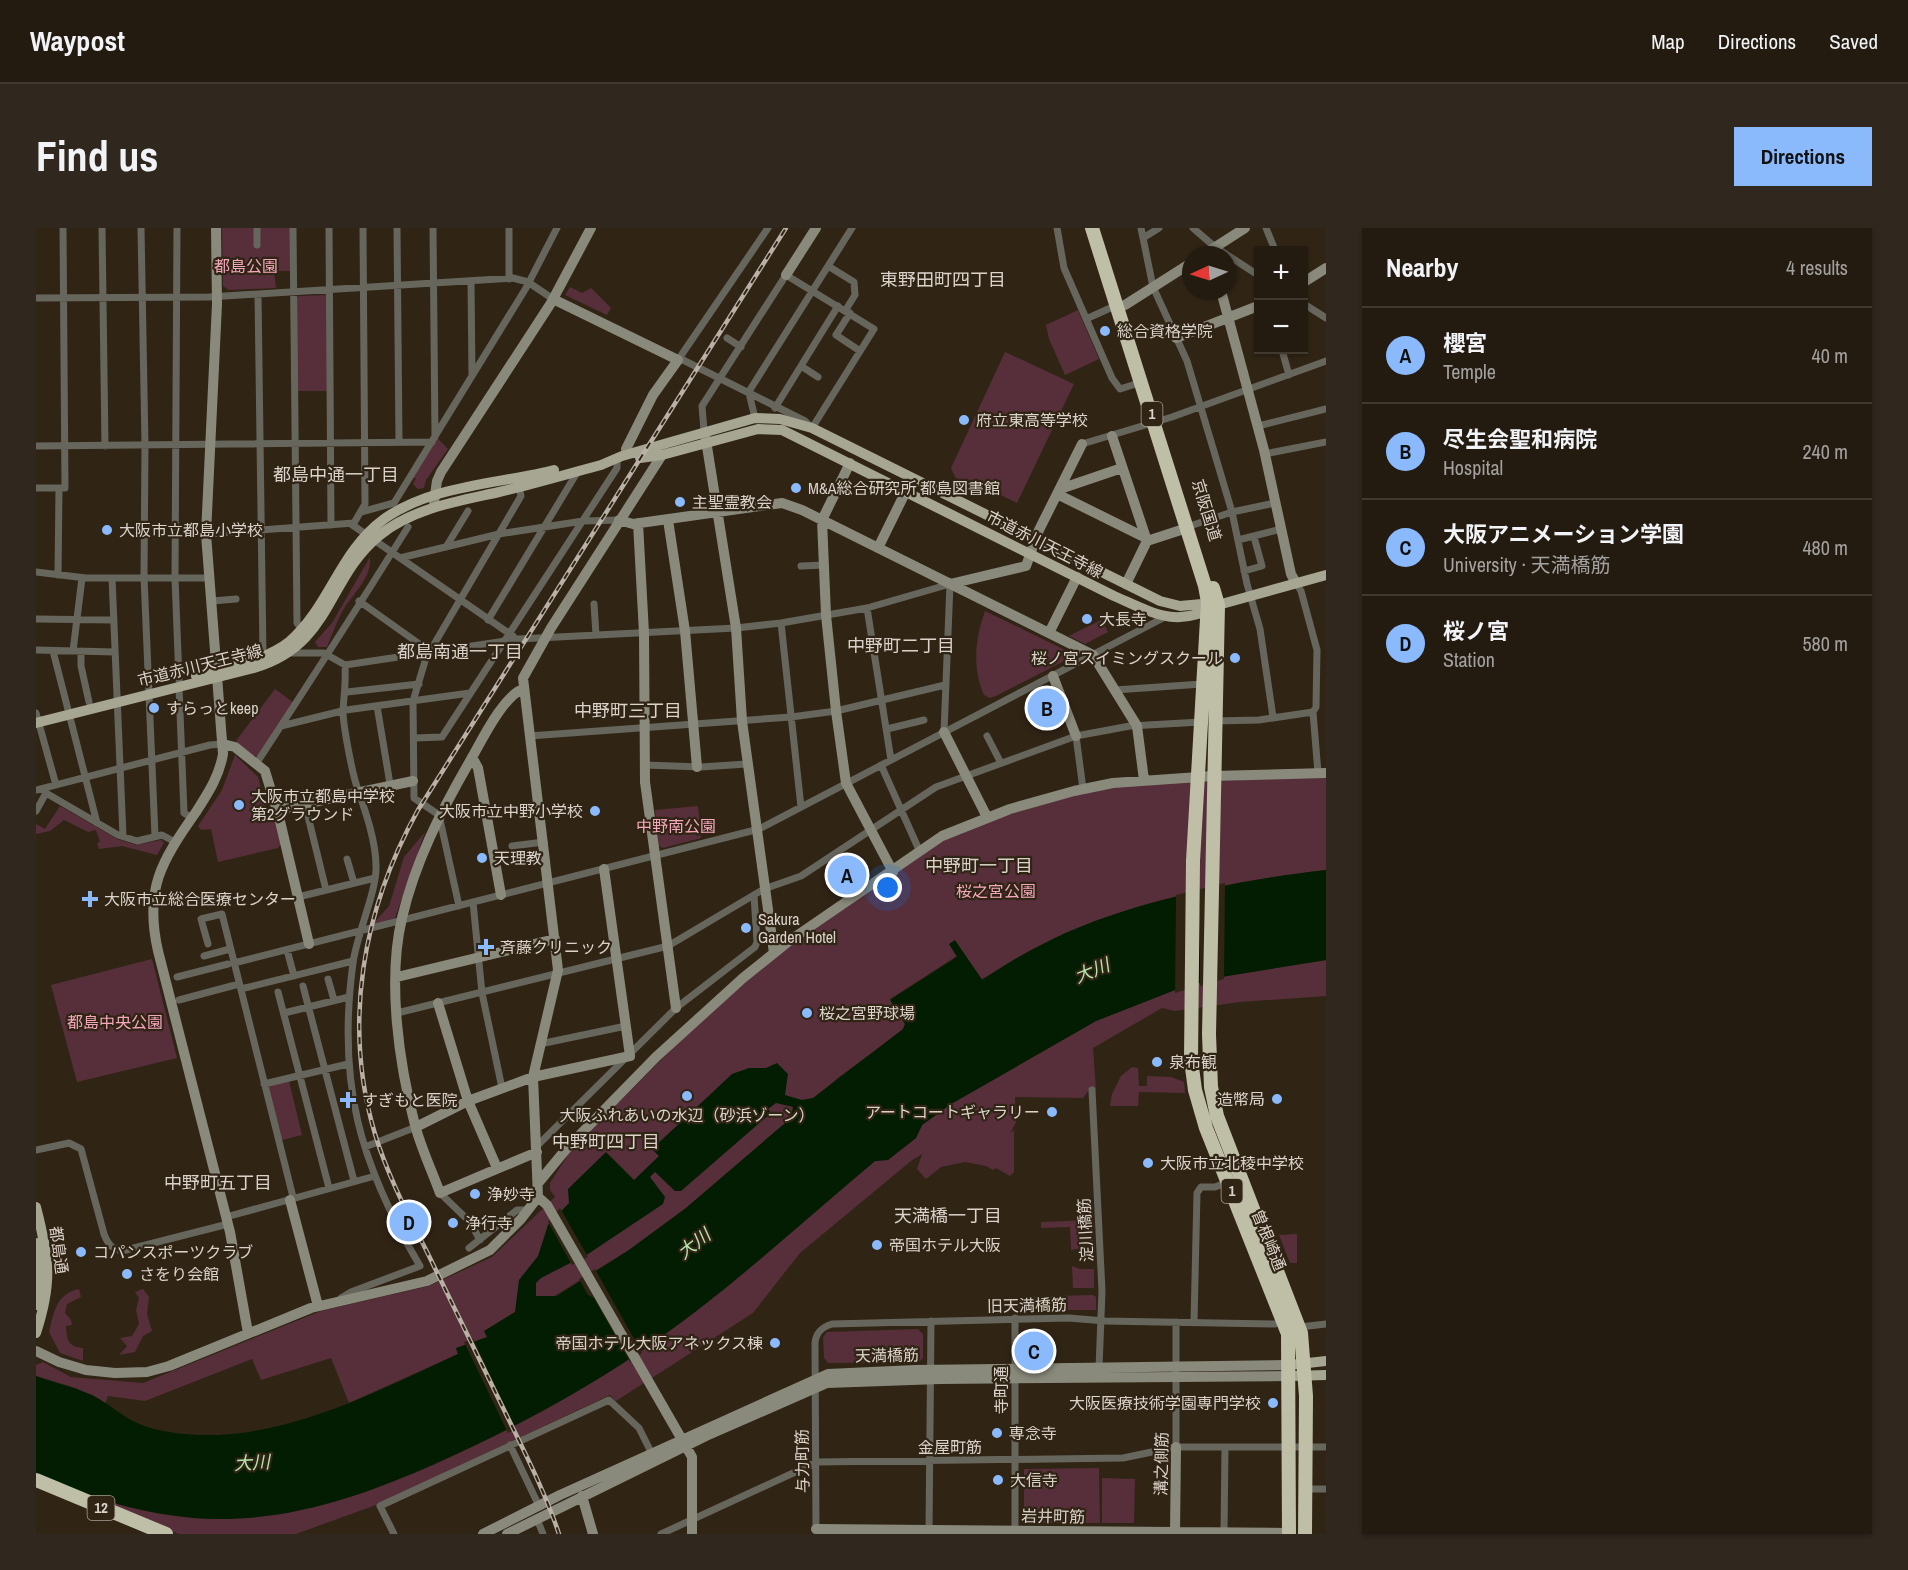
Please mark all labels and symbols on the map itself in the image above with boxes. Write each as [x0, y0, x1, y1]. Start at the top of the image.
north arrow [1182, 246, 1236, 300]
park label: 都島公園 [214, 255, 278, 277]
district label: 東野田町四丁目 [880, 267, 1006, 292]
place label: 総合資格学院 [1117, 320, 1213, 342]
marker: 総合資格学院 [1098, 324, 1112, 338]
road number: 1 [1142, 402, 1162, 426]
place label: 府立東高等学校 [976, 409, 1088, 431]
marker: 府立東高等学校 [957, 413, 971, 427]
district label: 都島中通一丁目 [273, 462, 399, 487]
street label: 京阪国道 [1187, 476, 1227, 544]
place label: M&A総合研究所 都島図書館 [808, 477, 1000, 499]
marker: M&A総合研究所 都島図書館 [789, 481, 803, 495]
place label: 主聖霊教会 [692, 491, 772, 513]
marker: 主聖霊教会 [673, 495, 687, 509]
street label: 市道赤川天王寺線 [983, 505, 1107, 583]
place label: 大阪市立都島小学校 [119, 519, 263, 541]
marker: 大阪市立都島小学校 [100, 523, 114, 537]
place label: 大長寺 [1099, 608, 1147, 630]
marker: 大長寺 [1080, 612, 1094, 626]
district label: 中野町二丁目 [847, 633, 955, 658]
street label: 市道赤川天王寺線 [135, 639, 265, 691]
district label: 都島南通一丁目 [397, 639, 523, 664]
place label: 桜ノ宮スイミングスクール [1031, 647, 1223, 669]
marker: 桜ノ宮スイミングスクール [1228, 651, 1242, 665]
pin: B [1028, 686, 1066, 730]
place label: すらっとkeep [166, 697, 258, 719]
district label: 中野町三丁目 [574, 698, 682, 723]
marker: すらっとkeep [147, 701, 161, 715]
place label: 大阪市立都島中学校 第2グラウンド [251, 785, 395, 825]
marker: 大阪市立都島中学校 第2グラウンド [232, 798, 246, 812]
place label: 大阪市立中野小学校 [439, 800, 583, 822]
marker: 大阪市立中野小学校 [588, 804, 602, 818]
park label: 中野南公園 [636, 815, 716, 837]
place label: 天理教 [494, 847, 542, 869]
marker: 天理教 [475, 851, 489, 865]
pin: A [828, 852, 866, 898]
district label: 中野町一丁目 [925, 853, 1033, 878]
your location [873, 873, 902, 902]
park label: 桜之宮公園 [956, 880, 1036, 902]
place label: 大阪市立総合医療センター [104, 888, 296, 910]
marker: 大阪市立総合医療センター [81, 890, 99, 908]
place label: Sakura Garden Hotel [758, 908, 836, 948]
marker: Sakura Garden Hotel [739, 921, 753, 935]
place label: 斉藤クリニック [500, 936, 612, 958]
marker: 斉藤クリニック [477, 938, 495, 956]
water label: 大川 [1070, 951, 1115, 989]
place label: 桜之宮野球場 [819, 1002, 915, 1024]
marker: 桜之宮野球場 [800, 1006, 814, 1020]
park label: 都島中央公園 [67, 1011, 163, 1033]
place label: 泉布観 [1169, 1051, 1217, 1073]
marker: 泉布観 [1150, 1055, 1164, 1069]
place label: 造幣局 [1217, 1088, 1265, 1110]
place label: すぎもと医院 [362, 1089, 458, 1111]
marker: 大阪ふれあいの水辺（砂浜ゾーン） [680, 1089, 694, 1103]
marker: すぎもと医院 [339, 1091, 357, 1109]
marker: 造幣局 [1270, 1092, 1284, 1106]
place label: アートコートギャラリー [865, 1101, 1040, 1123]
place label: 大阪ふれあいの水辺（砂浜ゾーン） [559, 1104, 815, 1126]
marker: アートコートギャラリー [1045, 1105, 1059, 1119]
district label: 中野町四丁目 [552, 1129, 660, 1154]
place label: 大阪市立北稜中学校 [1160, 1152, 1304, 1174]
marker: 大阪市立北稜中学校 [1141, 1156, 1155, 1170]
district label: 中野町五丁目 [164, 1170, 272, 1195]
road number: 1 [1222, 1179, 1242, 1203]
place label: 浄妙寺 [487, 1183, 535, 1205]
marker: 浄妙寺 [468, 1187, 482, 1201]
street label: 淀川橋筋 [1072, 1197, 1098, 1263]
pin: D [390, 1200, 428, 1244]
district label: 天満橋一丁目 [894, 1203, 1002, 1228]
street label: 曽根崎通 [1247, 1206, 1291, 1274]
place label: 浄行寺 [465, 1212, 513, 1234]
marker: 浄行寺 [446, 1216, 460, 1230]
water label: 大川 [672, 1221, 717, 1265]
street label: 都島通 [45, 1225, 73, 1275]
place label: 帝国ホテル大阪 [889, 1234, 1001, 1256]
marker: 帝国ホテル大阪 [870, 1238, 884, 1252]
place label: コパンスポーツクラブ [93, 1241, 253, 1263]
marker: コパンスポーツクラブ [74, 1245, 88, 1259]
place label: さをり会館 [139, 1263, 219, 1285]
marker: さをり会館 [120, 1267, 134, 1281]
street label: 旧天満橋筋 [987, 1293, 1067, 1317]
pin: C [1014, 1328, 1054, 1374]
place label: 帝国ホテル大阪アネックス棟 [555, 1332, 763, 1354]
marker: 帝国ホテル大阪アネックス棟 [768, 1336, 782, 1350]
street label: 天満橋筋 [855, 1343, 919, 1367]
street label: 寺町通 [990, 1366, 1012, 1414]
place label: 大阪医療技術学園専門学校 [1069, 1392, 1261, 1414]
marker: 大阪医療技術学園専門学校 [1266, 1396, 1280, 1410]
place label: 専念寺 [1009, 1422, 1057, 1444]
marker: 専念寺 [990, 1426, 1004, 1440]
street label: 与力町筋 [790, 1429, 814, 1493]
street label: 溝之側筋 [1149, 1432, 1173, 1496]
street label: 金屋町筋 [918, 1436, 982, 1458]
water label: 大川 [233, 1449, 273, 1476]
place label: 大信寺 [1010, 1469, 1058, 1491]
marker: 大信寺 [991, 1473, 1005, 1487]
road number: 12 [88, 1496, 114, 1520]
street label: 岩井町筋 [1021, 1504, 1085, 1528]

